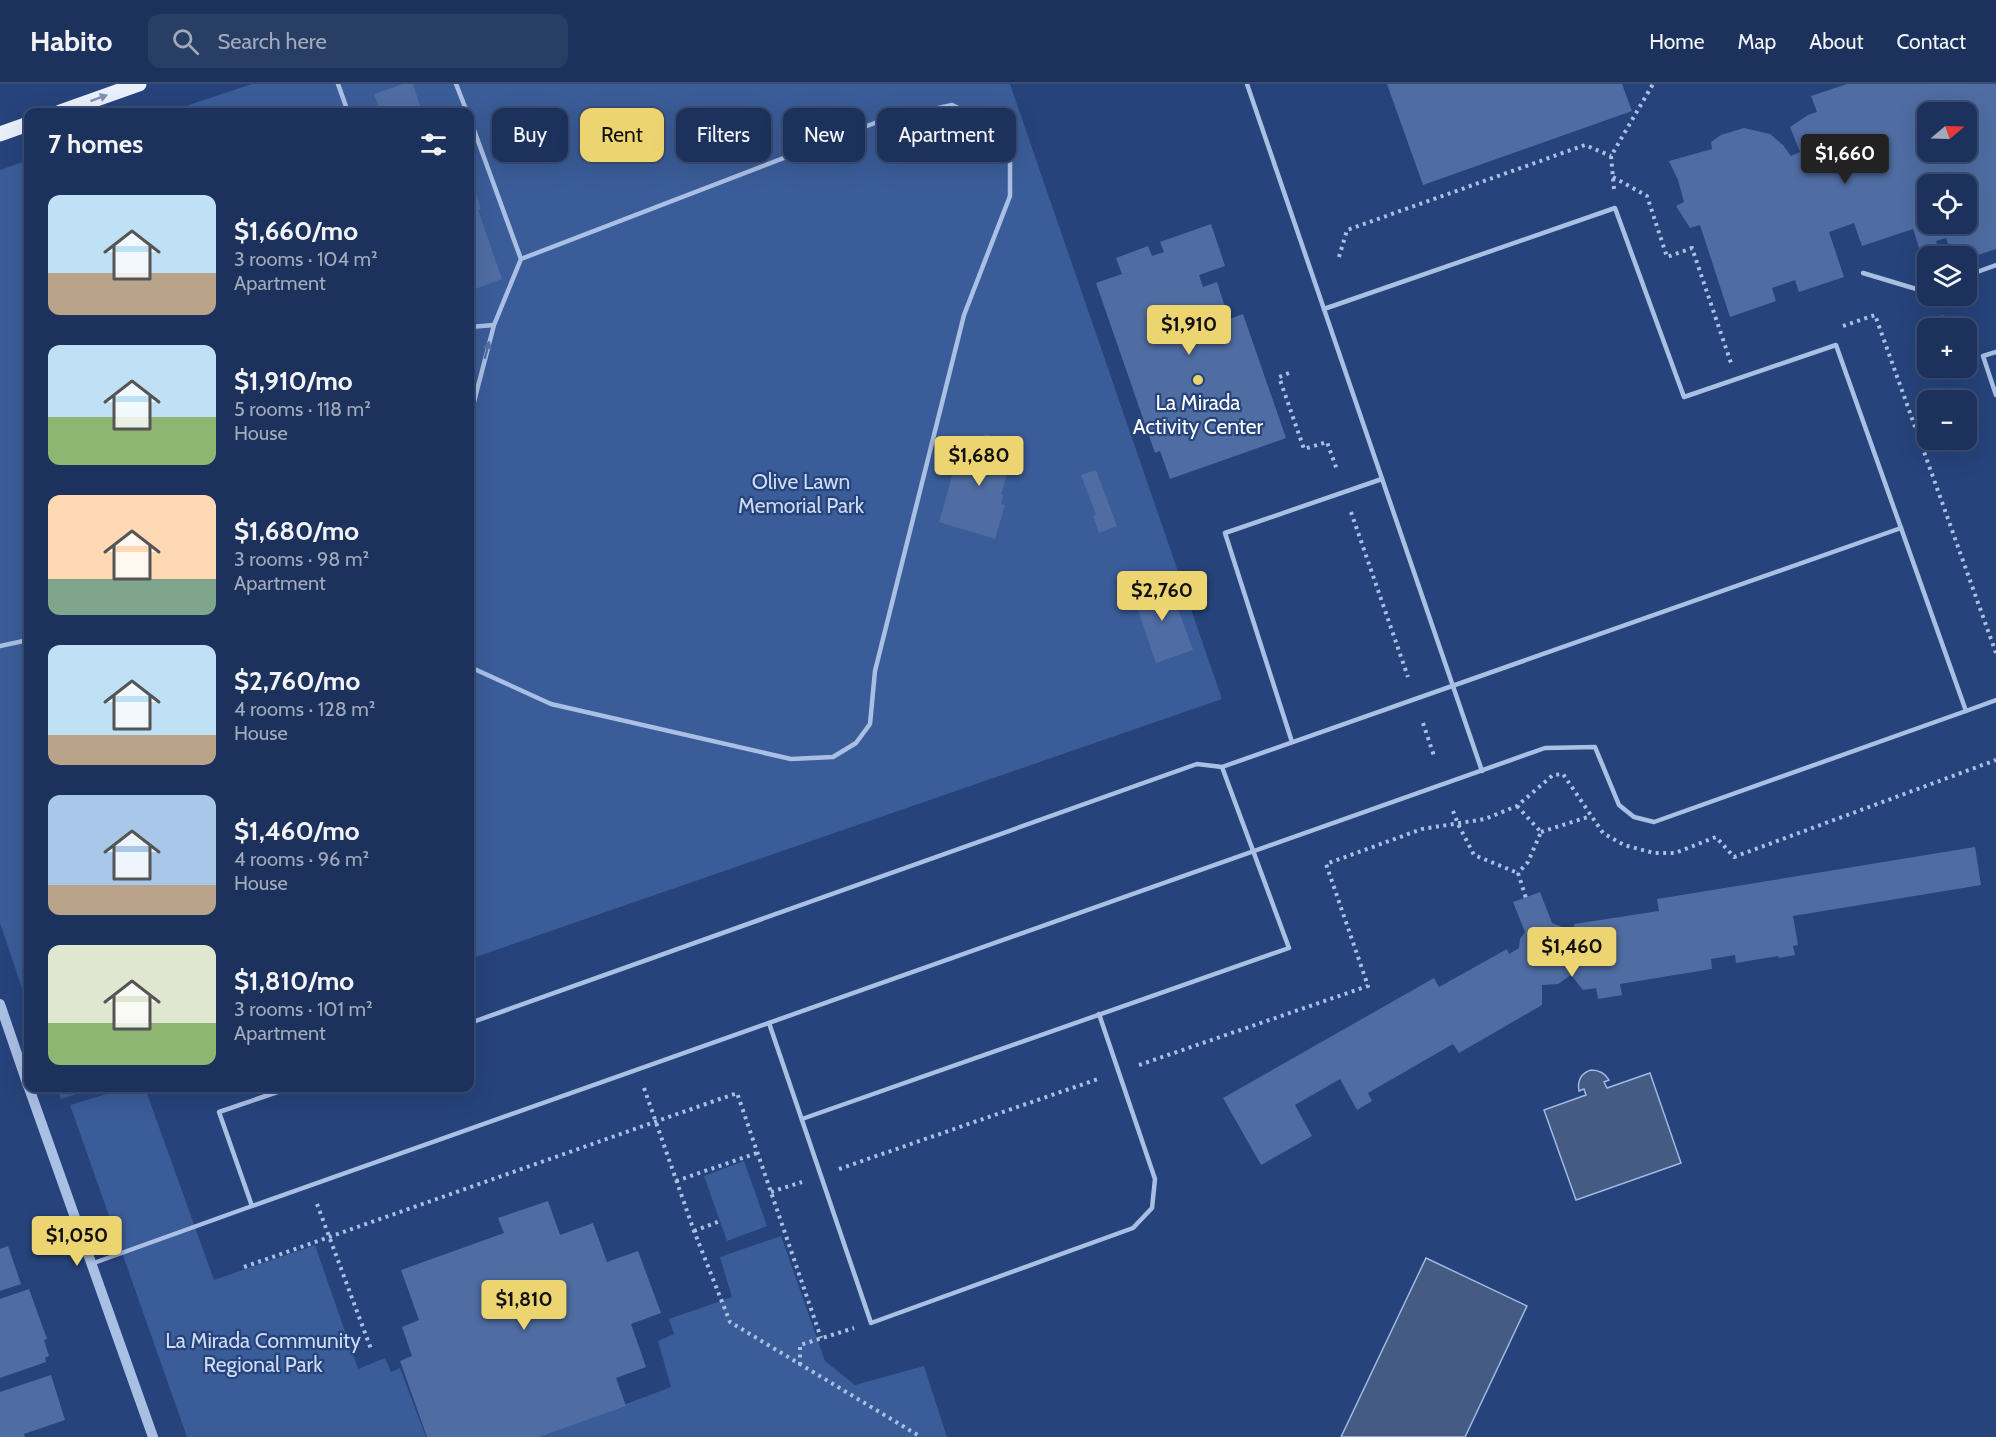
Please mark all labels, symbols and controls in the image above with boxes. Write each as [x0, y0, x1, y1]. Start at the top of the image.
search box [148, 14, 568, 68]
text: Habito [30, 24, 112, 58]
icon: search [169, 25, 202, 58]
text: Search here [217, 28, 327, 55]
text: Home [1649, 29, 1705, 54]
text: Map [1738, 29, 1776, 54]
text: About [1809, 29, 1863, 54]
text: Contact [1896, 29, 1966, 54]
one-way arrow [90, 93, 108, 103]
north arrow [1917, 102, 1977, 162]
map controls [1917, 102, 1977, 450]
chip: Buy [492, 108, 568, 162]
chip: Rent [580, 108, 664, 162]
chip: Filters [676, 108, 771, 162]
chip: New [783, 108, 865, 162]
chip: Apartment [877, 108, 1016, 162]
text: 7 homes [48, 128, 143, 160]
icon: filters [417, 128, 450, 161]
pin: $1,660 [1796, 134, 1894, 185]
text: $1,660 [1815, 141, 1875, 165]
button: locate [1917, 174, 1977, 234]
text: $1,660/mo [234, 215, 358, 247]
icon: home [96, 219, 168, 291]
button: layers [1917, 246, 1977, 306]
text: 3 rooms · 104 m² [234, 247, 378, 271]
text: Apartment [234, 271, 326, 295]
pin: $1,910 [1140, 305, 1238, 356]
text: $1,910 [1161, 312, 1217, 336]
button: + [1917, 318, 1977, 378]
one-way arrow [483, 341, 492, 359]
text: $1,910/mo [234, 365, 353, 397]
icon: home [96, 369, 168, 441]
marker: La Mirada Activity Center [1191, 373, 1205, 387]
place label: La Mirada Activity Center [1133, 390, 1264, 439]
button: − [1917, 390, 1977, 450]
text: 5 rooms · 118 m² [234, 397, 371, 421]
text: House [234, 421, 288, 445]
pin: $1,680 [930, 436, 1028, 487]
text: $1,680 [948, 443, 1010, 467]
park label: Olive Lawn Memorial Park [738, 469, 865, 518]
text: $1,680/mo [234, 515, 359, 547]
icon: home [96, 519, 168, 591]
text: 3 rooms · 98 m² [234, 547, 369, 571]
text: Apartment [234, 571, 326, 595]
pin: $2,760 [1113, 571, 1211, 622]
text: $2,760 [1131, 578, 1193, 602]
text: $2,760/mo [234, 665, 360, 697]
icon: home [96, 669, 168, 741]
text: 4 rooms · 128 m² [234, 697, 376, 721]
text: House [234, 721, 288, 745]
text: $1,460/mo [234, 815, 360, 847]
icon: home [96, 819, 168, 891]
text: 4 rooms · 96 m² [234, 847, 369, 871]
text: House [234, 871, 288, 895]
pin: $1,460 [1523, 927, 1621, 978]
text: $1,460 [1541, 934, 1603, 958]
text: $1,810/mo [234, 965, 354, 997]
icon: home [96, 969, 168, 1041]
text: 3 rooms · 101 m² [234, 997, 373, 1021]
text: Apartment [234, 1021, 326, 1045]
pin: $1,050 [28, 1216, 126, 1267]
text: $1,050 [46, 1223, 108, 1247]
pin: $1,810 [475, 1280, 573, 1331]
text: $1,810 [495, 1287, 553, 1311]
park label: La Mirada Community Regional Park [165, 1328, 361, 1377]

